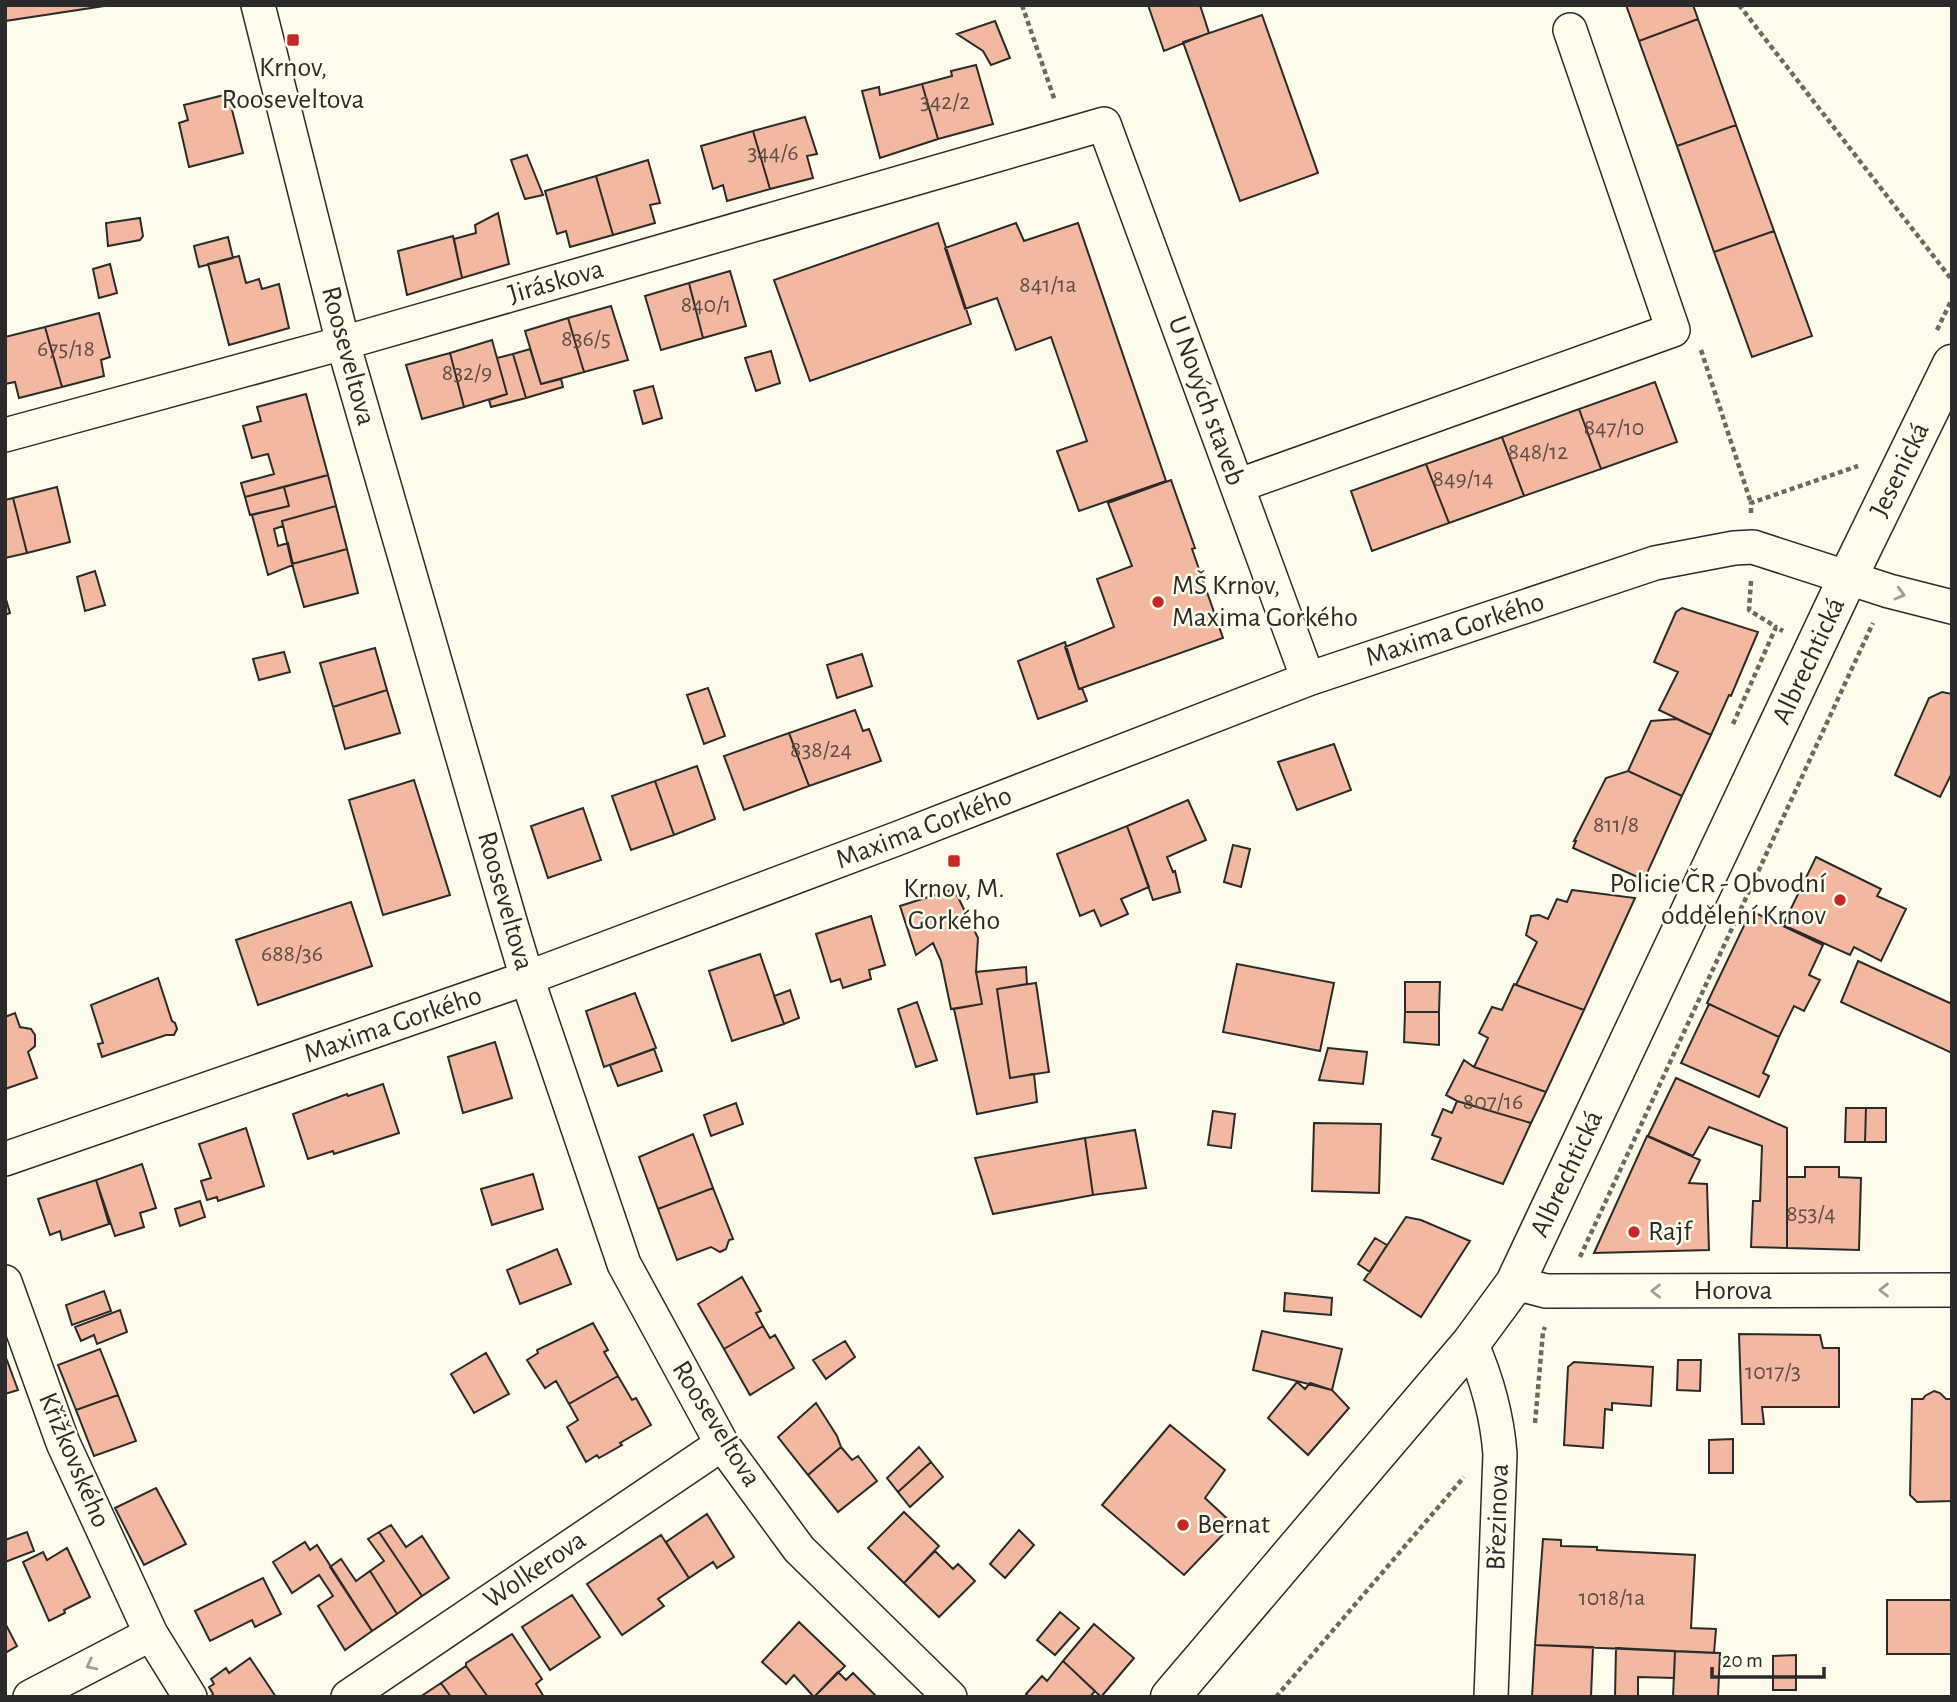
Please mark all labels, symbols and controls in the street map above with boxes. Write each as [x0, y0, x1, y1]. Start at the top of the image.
marker: Krnov, Rooseveltova [285, 32, 301, 48]
place label: Krnov, Rooseveltova [222, 54, 364, 114]
house number: 342/2 [920, 90, 970, 114]
house number: 344/6 [747, 141, 799, 165]
street label: Jiráskova [505, 255, 607, 309]
house number: 841/1a [1019, 273, 1077, 297]
street label: Rooseveltova [316, 283, 380, 429]
house number: 840/1 [681, 293, 731, 317]
street label: U Nových staveb [1162, 313, 1250, 489]
house number: 836/5 [561, 327, 611, 351]
house number: 675/18 [37, 337, 95, 361]
house number: 832/9 [442, 361, 492, 385]
house number: 847/10 [1584, 416, 1644, 440]
street label: Jesenická [1865, 418, 1935, 522]
house number: 848/12 [1508, 440, 1568, 464]
house number: 849/14 [1433, 467, 1493, 491]
place label: MŠ Krnov, Maxima Gorkého [1172, 570, 1358, 632]
one-way arrow [1893, 585, 1905, 600]
street label: Maxima Gorkého [1362, 588, 1548, 672]
street label: Albrechtická [1768, 593, 1850, 729]
marker: MŠ Krnov, Maxima Gorkého [1150, 594, 1166, 610]
house number: 838/24 [790, 738, 852, 762]
street label: Maxima Gorkého [832, 782, 1016, 874]
house number: 811/8 [1593, 813, 1639, 837]
street label: Rooseveltova [472, 829, 538, 974]
marker: Krnov, M. Gorkého [946, 853, 962, 869]
place label: Policie ČR - Obvodní oddělení Krnov [1609, 868, 1826, 930]
place label: Krnov, M. Gorkého [903, 875, 1005, 935]
marker: Policie ČR - Obvodní oddělení Krnov [1832, 892, 1848, 908]
house number: 688/36 [261, 942, 323, 966]
street label: Maxima Gorkého [301, 981, 485, 1069]
house number: 807/16 [1463, 1090, 1523, 1114]
street label: Albrechtická [1526, 1106, 1608, 1242]
house number: 853/4 [1786, 1202, 1836, 1226]
place label: Rajf [1648, 1218, 1693, 1246]
marker: Rajf [1626, 1224, 1642, 1240]
street label: Horova [1694, 1277, 1772, 1305]
one-way arrow [1878, 1282, 1888, 1298]
one-way arrow [1650, 1283, 1661, 1299]
street label: Rooseveltova [666, 1356, 766, 1492]
house number: 1017/3 [1745, 1360, 1801, 1384]
street label: Křižkovského [33, 1388, 115, 1532]
street label: Březinova [1482, 1463, 1514, 1571]
place label: Bernat [1197, 1511, 1270, 1539]
marker: Bernat [1175, 1517, 1191, 1533]
street label: Wolkerova [479, 1526, 591, 1614]
house number: 1018/1a [1579, 1586, 1645, 1610]
scale bar [1712, 1636, 1824, 1680]
text: 20 m [1722, 1650, 1763, 1671]
one-way arrow [86, 1657, 98, 1671]

